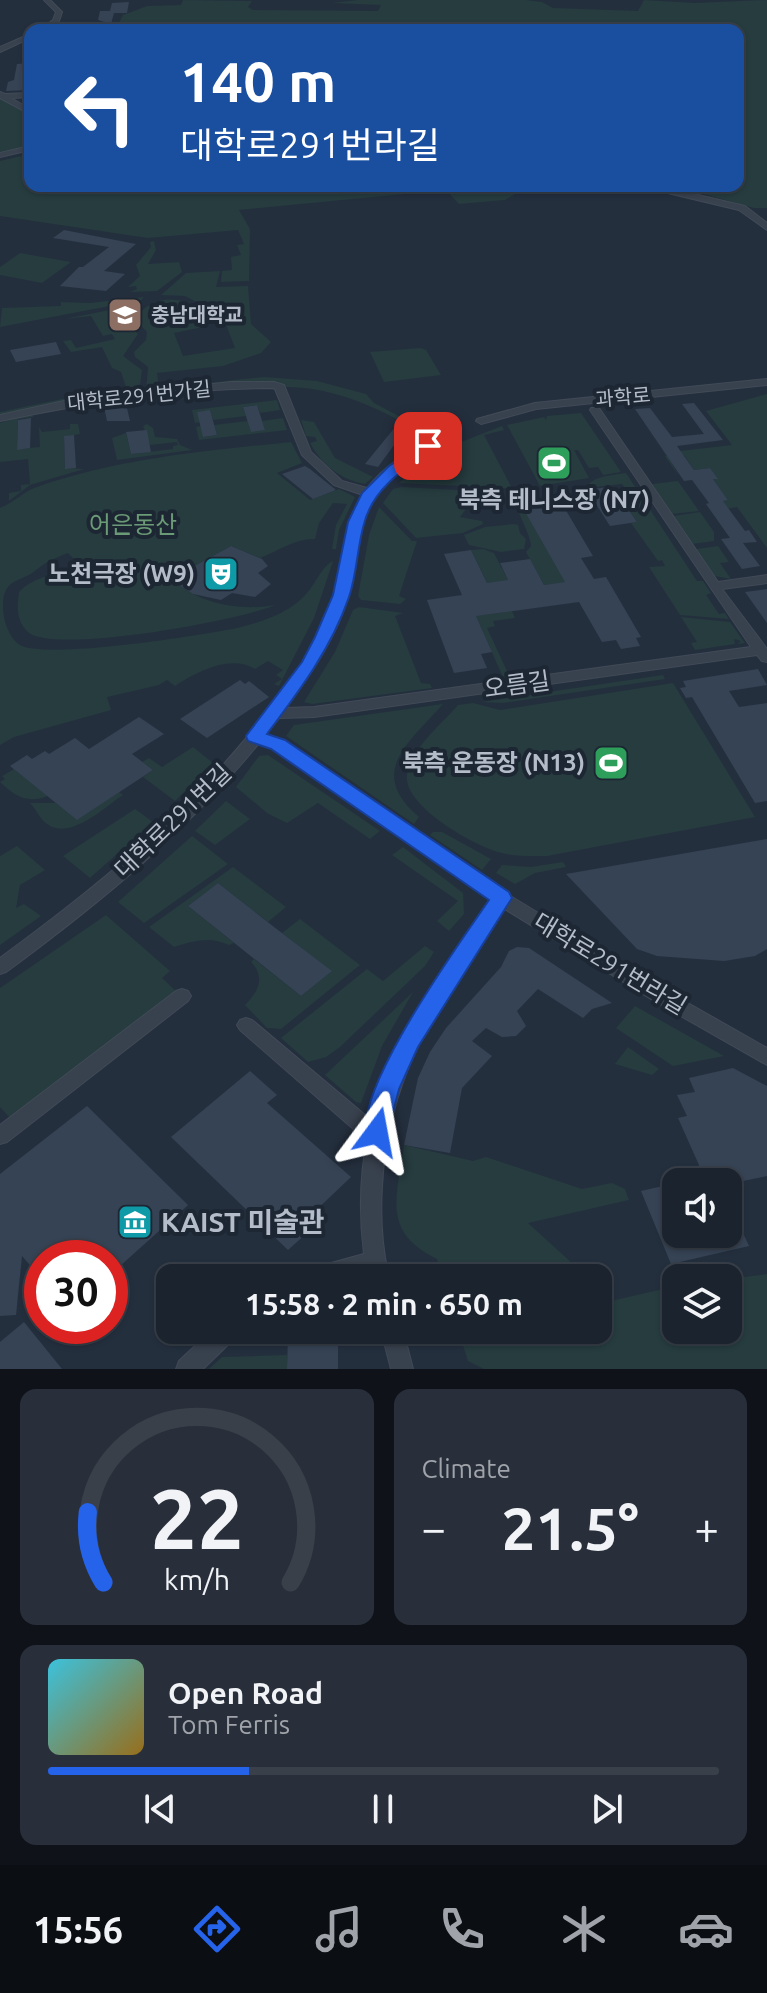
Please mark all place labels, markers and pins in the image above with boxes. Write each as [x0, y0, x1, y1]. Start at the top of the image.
school or university icon: 충남대학교 [106, 296, 144, 334]
place label: 충남대학교 [151, 303, 243, 326]
pin [394, 412, 462, 480]
sports icon: 북측 테니스장 (N7) [535, 444, 573, 482]
place label: 북측 테니스장 (N7) [458, 486, 650, 513]
theatre icon: 노천극장 (W9) [202, 555, 240, 593]
place label: 노천극장 (W9) [48, 560, 195, 587]
sports icon: 북측 운동장 (N13) [592, 744, 630, 782]
place label: 북측 운동장 (N13) [402, 749, 585, 776]
museum icon: KAIST 미술관 [116, 1203, 154, 1241]
place label: KAIST 미술관 [161, 1206, 325, 1237]

